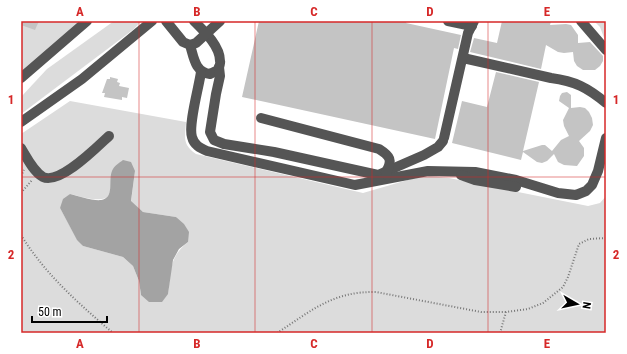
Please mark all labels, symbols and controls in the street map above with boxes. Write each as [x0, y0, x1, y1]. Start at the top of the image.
text: A [76, 4, 84, 19]
text: B [193, 4, 201, 19]
text: C [310, 4, 318, 19]
text: D [426, 4, 434, 19]
text: E [544, 4, 551, 19]
text: 1 [8, 92, 14, 107]
text: 1 [613, 92, 619, 107]
text: 2 [8, 247, 15, 262]
text: 2 [613, 247, 620, 262]
north arrow [557, 284, 597, 324]
scale bar [32, 298, 107, 324]
text: N [579, 301, 593, 310]
text: 50 m [38, 305, 62, 319]
text: A [76, 336, 84, 351]
text: B [193, 336, 201, 351]
text: C [310, 336, 318, 351]
text: D [426, 336, 434, 351]
text: E [544, 336, 551, 351]

